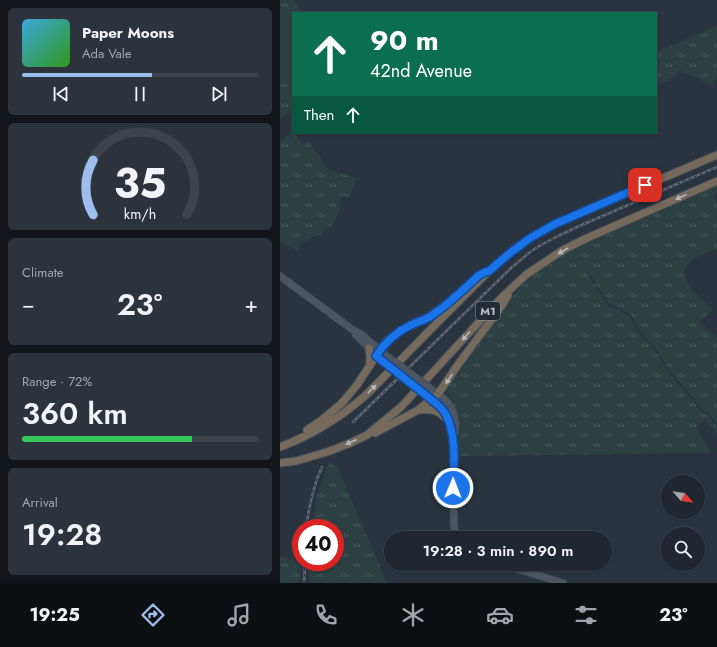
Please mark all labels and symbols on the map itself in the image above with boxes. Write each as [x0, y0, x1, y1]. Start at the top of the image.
pin [628, 168, 662, 202]
one-way arrow [676, 194, 687, 200]
one-way arrow [557, 247, 569, 254]
road number: M1 [476, 302, 500, 320]
one-way arrow [461, 331, 471, 341]
one-way arrow [445, 373, 453, 384]
one-way arrow [367, 384, 376, 394]
one-way arrow [345, 439, 356, 445]
position arrow [432, 467, 474, 509]
north arrow [661, 475, 705, 519]
speed limit sign: 40 [292, 519, 344, 571]

